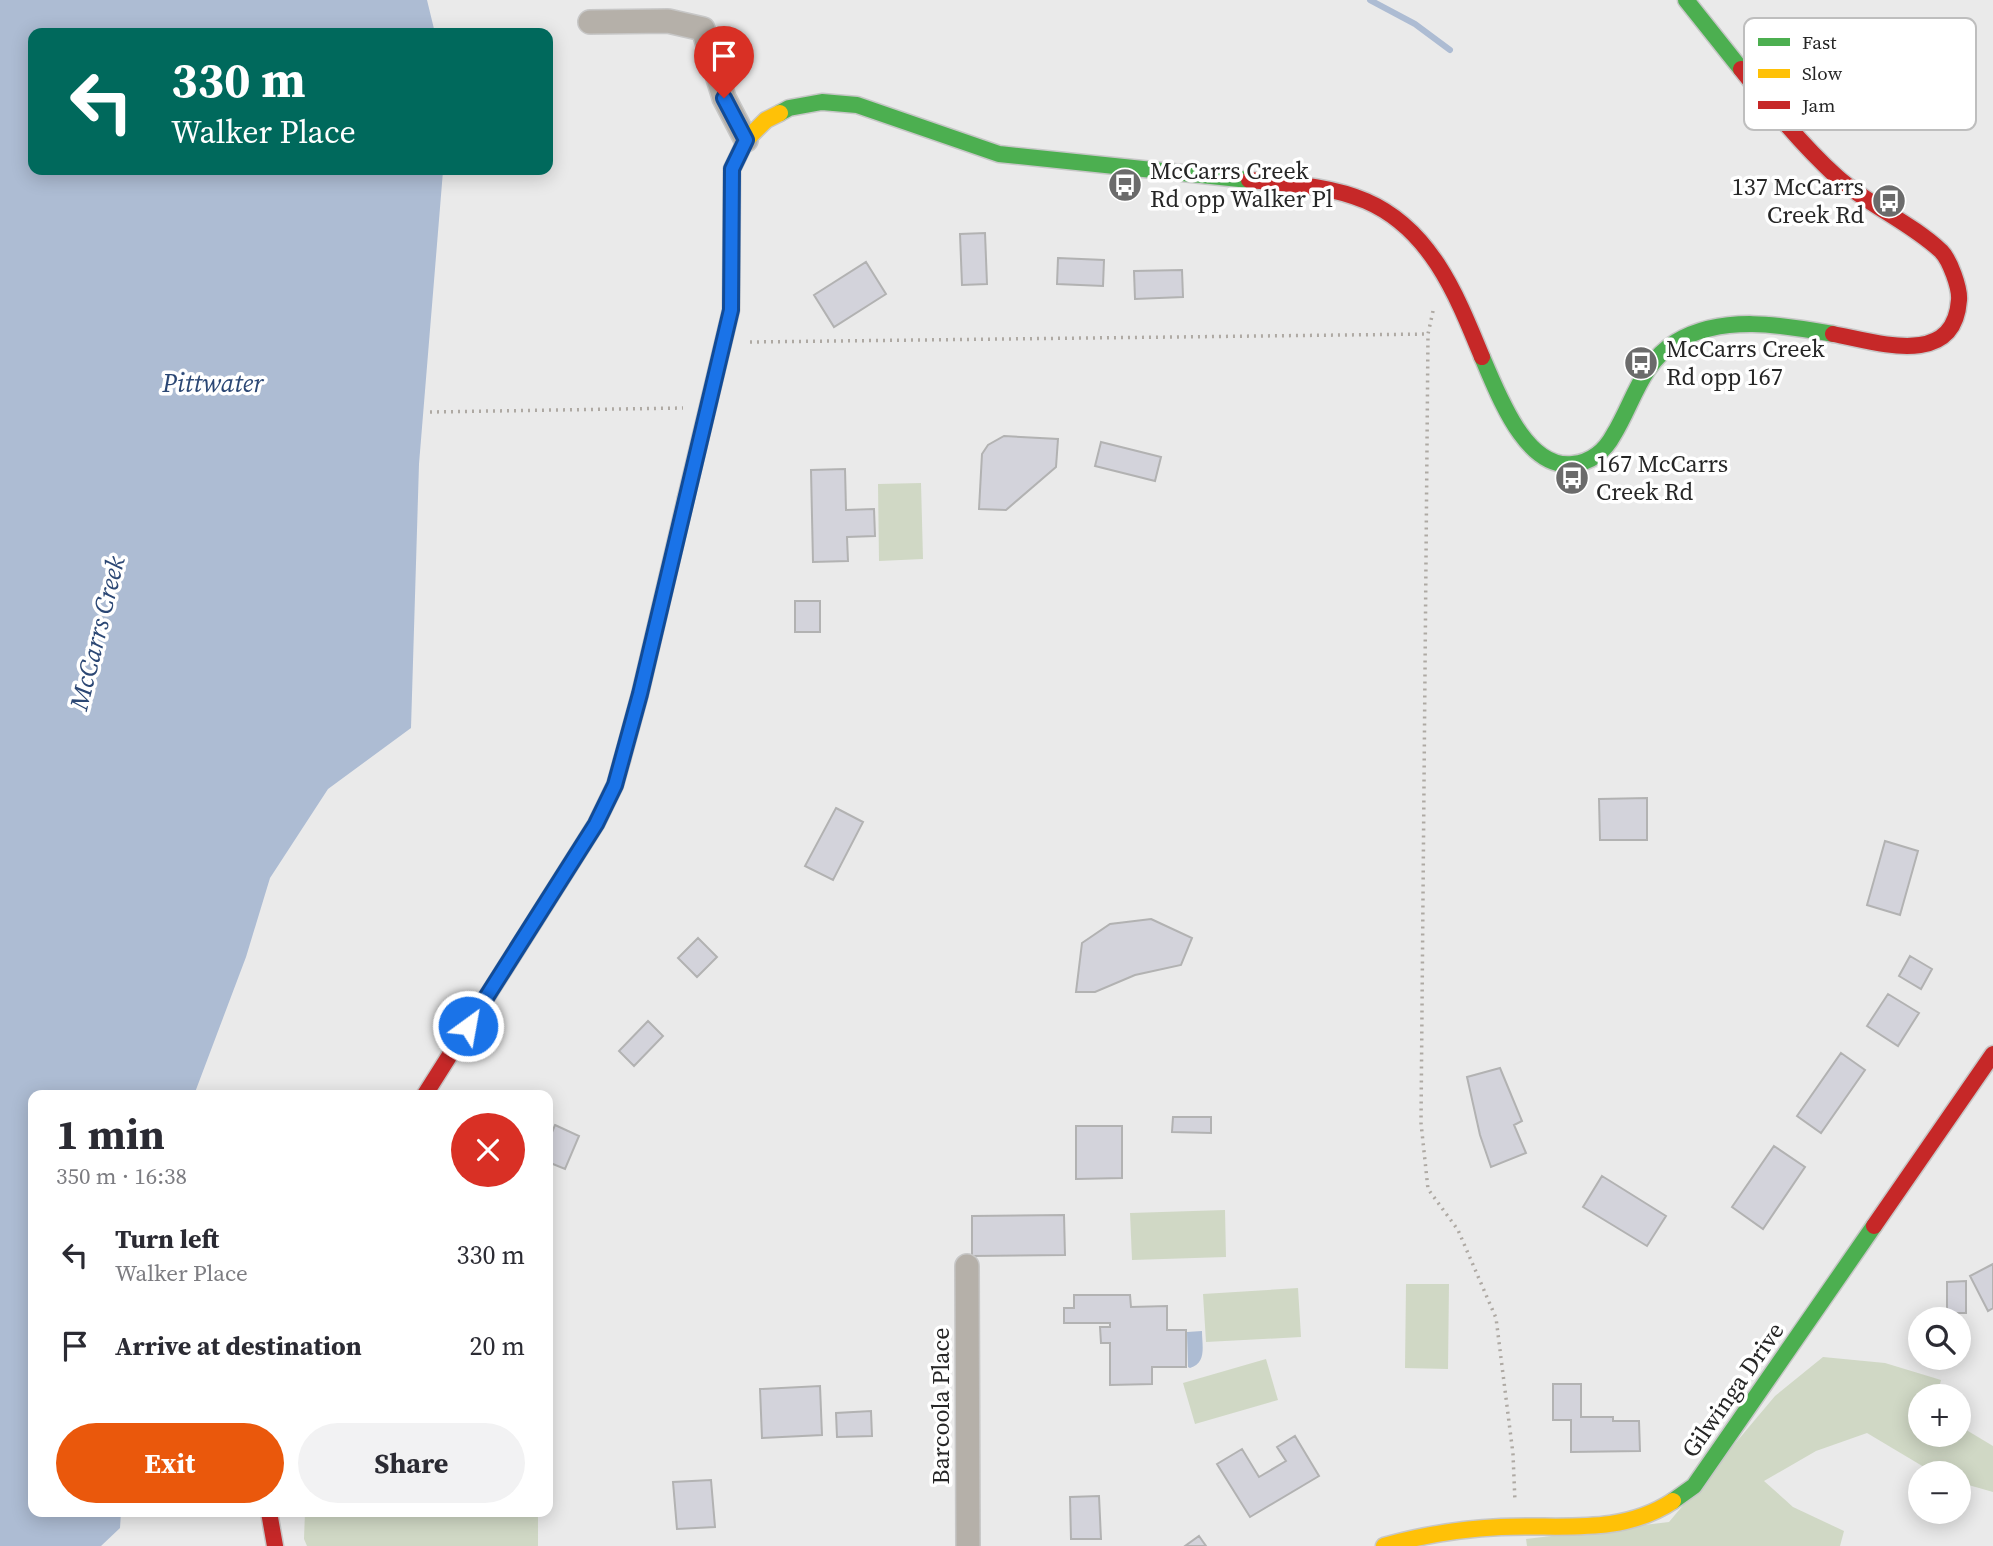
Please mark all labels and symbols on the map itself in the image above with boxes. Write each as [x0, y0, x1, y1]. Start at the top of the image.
legend [1744, 18, 1976, 130]
pin [694, 26, 754, 98]
text: Fast [1802, 29, 1837, 55]
text: Slow [1802, 60, 1843, 86]
text: Jam [1801, 92, 1835, 118]
place label: McCarrs Creek Rd opp Walker Pl [1150, 154, 1333, 215]
bus stop icon: McCarrs Creek Rd opp Walker Pl [1106, 166, 1144, 204]
place label: 137 McCarrs Creek Rd [1732, 170, 1864, 231]
bus stop icon: 137 McCarrs Creek Rd [1870, 182, 1908, 220]
place label: McCarrs Creek Rd opp 167 [1666, 332, 1825, 393]
bus stop icon: McCarrs Creek Rd opp 167 [1622, 344, 1660, 382]
water label: Pittwater [161, 365, 264, 401]
place label: 167 McCarrs Creek Rd [1596, 447, 1728, 508]
bus stop icon: 167 McCarrs Creek Rd [1553, 459, 1591, 497]
water label: McCarrs Creek [60, 552, 134, 715]
position arrow [431, 989, 505, 1063]
street label: Gilwinga Drive [1674, 1315, 1791, 1464]
street label: Barcoola Place [924, 1328, 957, 1484]

